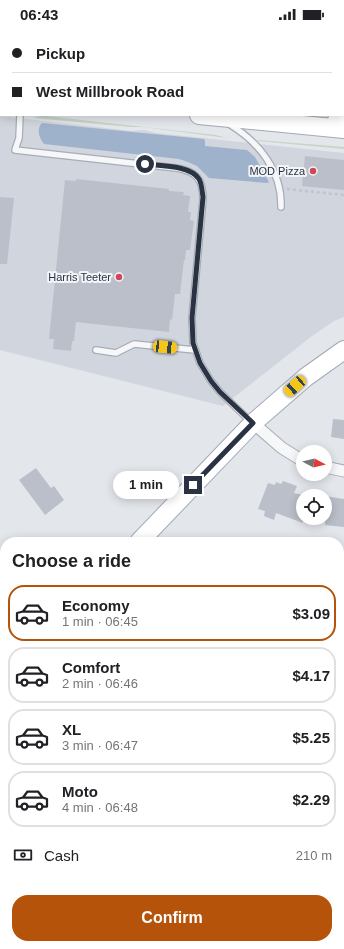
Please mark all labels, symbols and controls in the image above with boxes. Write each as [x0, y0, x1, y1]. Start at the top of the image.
text: 06:43 [20, 6, 58, 23]
text: Pickup [36, 45, 85, 62]
text: West Millbrook Road [36, 83, 184, 100]
route start [136, 155, 154, 173]
place label: MOD Pizza [249, 165, 306, 177]
marker: MOD Pizza [308, 166, 318, 176]
place label: Harris Teeter [48, 271, 111, 283]
marker: Harris Teeter [114, 272, 124, 282]
car [152, 340, 178, 354]
car [282, 374, 308, 398]
north arrow [296, 445, 332, 481]
map controls [296, 445, 332, 525]
callout: 1 min [113, 471, 179, 499]
route end [184, 476, 202, 494]
text: 1 min [129, 477, 163, 492]
button: locate [296, 489, 332, 525]
text: Choose a ride [12, 551, 131, 571]
icon: car [14, 595, 50, 631]
text: Economy [62, 597, 130, 614]
text: $3.09 [292, 605, 330, 622]
text: 1 min · 06:45 [62, 614, 138, 629]
icon: car [14, 657, 50, 693]
text: Comfort [62, 659, 120, 676]
text: $4.17 [292, 667, 330, 684]
text: 2 min · 06:46 [62, 676, 138, 691]
icon: car [14, 719, 50, 755]
text: XL [62, 721, 81, 738]
text: $5.25 [292, 729, 330, 746]
text: 3 min · 06:47 [62, 738, 138, 753]
icon: car [14, 781, 50, 817]
text: Moto [62, 783, 98, 800]
text: $2.29 [292, 791, 330, 808]
text: 4 min · 06:48 [62, 800, 138, 815]
icon: cash [12, 844, 34, 866]
text: Cash [44, 847, 79, 864]
text: 210 m [296, 848, 332, 863]
button: Confirm [12, 895, 332, 941]

